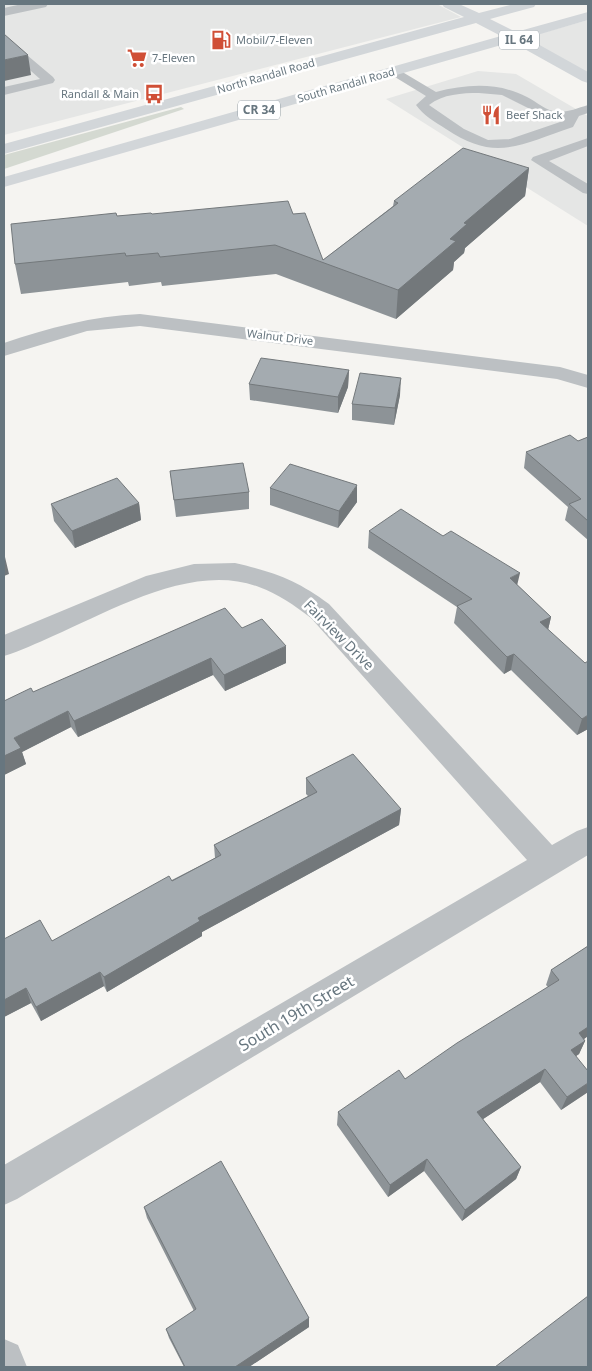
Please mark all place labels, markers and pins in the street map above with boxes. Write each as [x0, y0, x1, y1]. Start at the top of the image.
fuel station icon: Mobil/7-Eleven [210, 29, 232, 51]
place label: Mobil/7-Eleven [236, 32, 313, 47]
supermarket icon: 7-Eleven [126, 47, 148, 69]
place label: 7-Eleven [152, 50, 195, 65]
bus stop icon: Randall & Main [143, 83, 165, 105]
place label: Randall & Main [61, 86, 139, 101]
restaurant icon: Beef Shack [480, 104, 502, 126]
place label: Beef Shack [506, 107, 562, 122]

